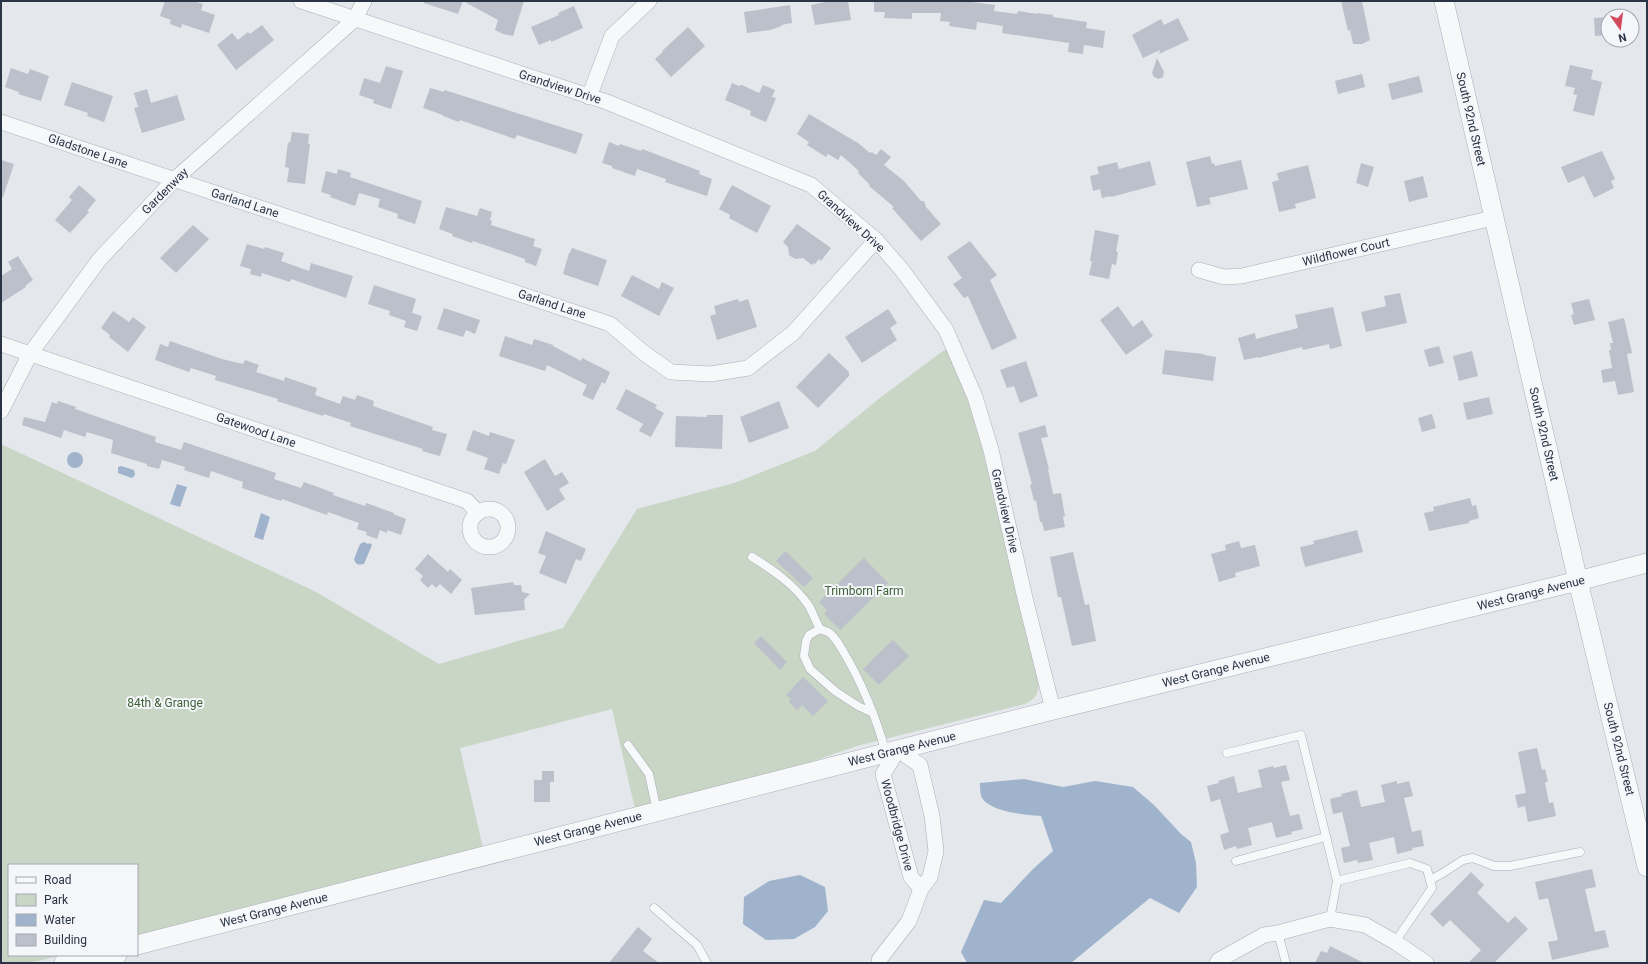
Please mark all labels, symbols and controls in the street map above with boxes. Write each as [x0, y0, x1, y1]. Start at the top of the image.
north arrow [1600, 8, 1640, 48]
text: N [1617, 30, 1628, 45]
street label: Grandview Drive [517, 67, 603, 107]
street label: South 92nd Street [1453, 71, 1489, 167]
street label: Gladstone Lane [46, 131, 130, 171]
street label: Gardenway [139, 165, 191, 217]
street label: Garland Lane [209, 185, 281, 221]
street label: Grandview Drive [814, 187, 888, 255]
street label: Wildflower Court [1301, 235, 1391, 269]
street label: Garland Lane [516, 286, 588, 322]
street label: South 92nd Street [1526, 386, 1562, 482]
street label: Gatewood Lane [214, 410, 298, 450]
street label: Grandview Drive [989, 468, 1021, 554]
street label: West Grange Avenue [1476, 573, 1586, 613]
park label: Trimborn Farm [824, 584, 904, 598]
street label: West Grange Avenue [1161, 650, 1271, 690]
park label: 84th & Grange [127, 696, 203, 710]
street label: South 92nd Street [1601, 701, 1637, 797]
street label: West Grange Avenue [847, 729, 957, 769]
street label: Woodbridge Drive [878, 778, 916, 872]
street label: West Grange Avenue [533, 809, 643, 849]
legend [8, 864, 138, 956]
text: Road [44, 873, 72, 887]
street label: West Grange Avenue [219, 890, 329, 930]
text: Park [44, 893, 69, 907]
text: Water [44, 913, 75, 927]
text: Building [44, 933, 87, 947]

